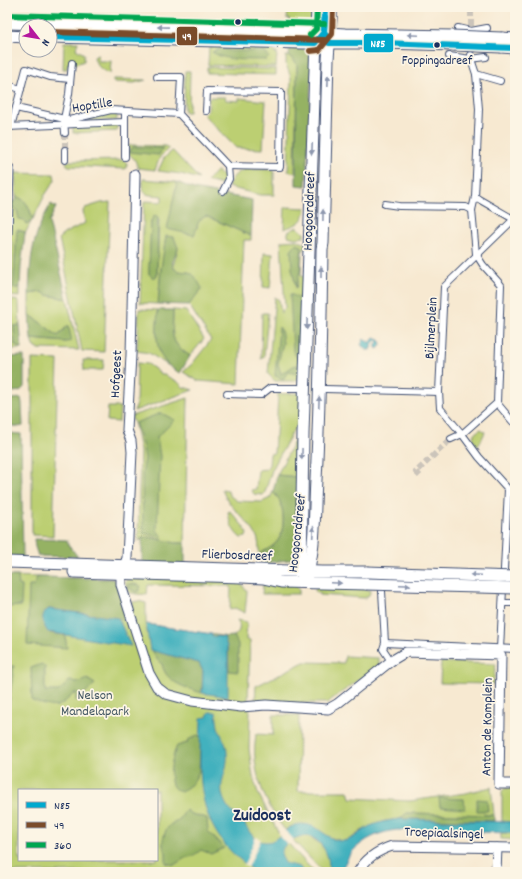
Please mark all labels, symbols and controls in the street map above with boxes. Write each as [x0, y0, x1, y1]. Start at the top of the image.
unlabelled marker [233, 17, 243, 27]
north arrow [18, 18, 58, 58]
one-way arrow [156, 24, 169, 30]
line badge: 49 [176, 26, 198, 46]
text: 49 [182, 30, 192, 46]
one-way arrow [407, 32, 419, 39]
line badge: N85 [363, 33, 394, 53]
text: N [36, 36, 53, 49]
text: N85 [371, 37, 385, 53]
marker: Foppingadreef [432, 40, 442, 50]
place label: Foppingadreef [402, 52, 473, 71]
one-way arrow [325, 74, 331, 87]
street label: Hoptille [71, 93, 114, 119]
one-way arrow [309, 143, 315, 156]
street label: Hoogoorddreef [299, 170, 321, 251]
one-way arrow [320, 209, 327, 221]
one-way arrow [318, 266, 325, 278]
street label: Bijlmerplein [420, 297, 444, 360]
one-way arrow [303, 318, 310, 330]
street label: Hofgeest [106, 350, 128, 399]
one-way arrow [316, 395, 322, 408]
one-way arrow [299, 448, 305, 461]
street label: Hoogoorddreef [284, 492, 312, 574]
one-way arrow [309, 526, 316, 538]
street label: Flierbosdreef [201, 545, 274, 567]
one-way arrow [470, 572, 482, 579]
one-way arrow [330, 580, 343, 586]
one-way arrow [399, 582, 412, 588]
street label: Anton de Komplein [477, 678, 499, 776]
park label: Nelson Mandelapark [61, 686, 129, 722]
legend [18, 789, 158, 861]
text: N85 [54, 798, 70, 815]
district label: Zuidoost [233, 804, 291, 829]
text: 49 [54, 818, 64, 835]
street label: Troepiaalsingel [404, 823, 485, 845]
text: 360 [54, 838, 72, 855]

